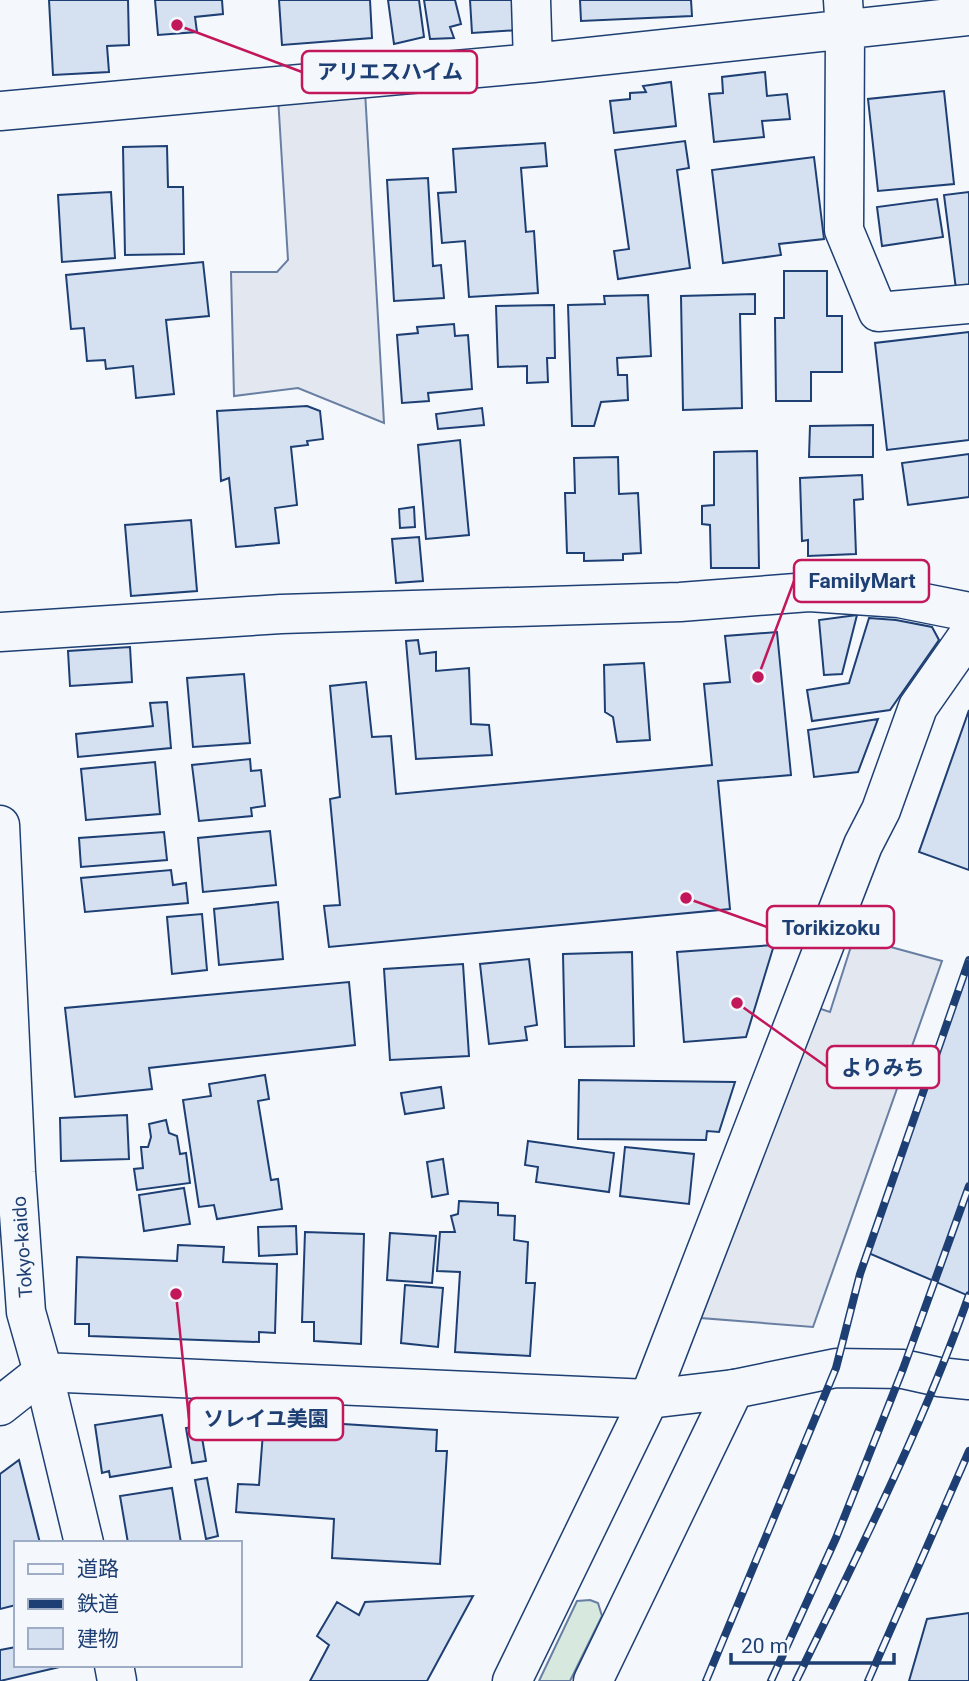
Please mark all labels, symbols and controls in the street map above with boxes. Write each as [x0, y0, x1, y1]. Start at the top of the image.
callout: アリエスハイム [302, 51, 477, 93]
text: アリエスハイム [317, 60, 463, 84]
callout: FamilyMart [794, 560, 929, 602]
text: FamilyMart [808, 569, 916, 593]
callout: Torikizoku [767, 906, 894, 948]
text: Torikizoku [782, 916, 880, 940]
callout: よりみち [827, 1046, 939, 1088]
text: よりみち [841, 1056, 925, 1080]
street label: Tokyo-kaido [7, 1195, 38, 1299]
callout: ソレイユ美園 [189, 1398, 343, 1440]
text: ソレイユ美園 [203, 1407, 329, 1431]
legend [14, 1541, 242, 1667]
text: 道路 [77, 1557, 119, 1581]
text: 鉄道 [77, 1592, 119, 1616]
scale bar [731, 1622, 894, 1666]
text: 建物 [77, 1627, 119, 1651]
text: 20 m [741, 1634, 788, 1658]

